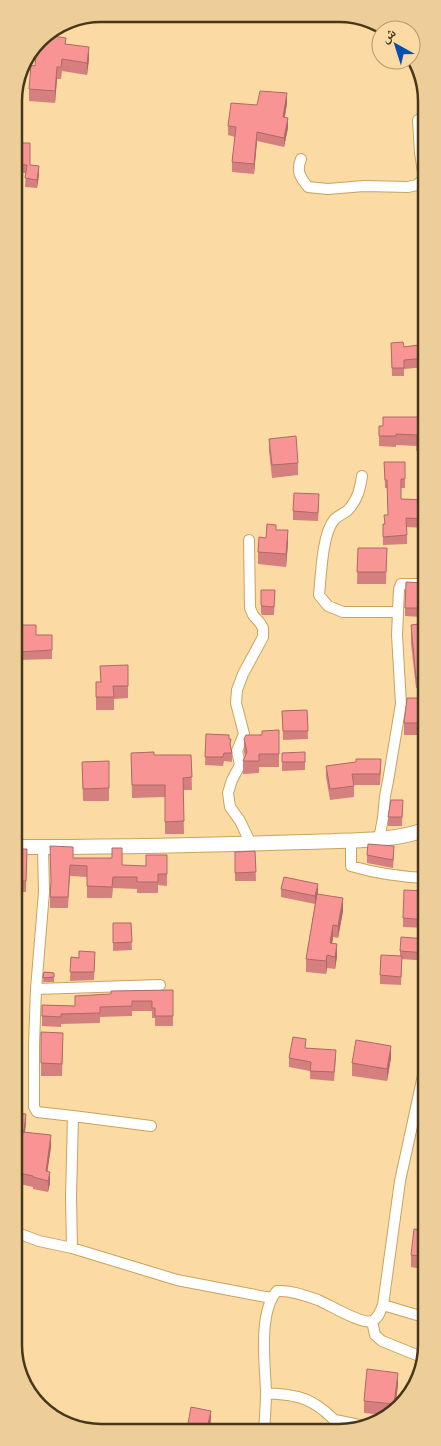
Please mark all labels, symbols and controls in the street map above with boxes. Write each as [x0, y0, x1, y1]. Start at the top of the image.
north arrow [371, 20, 421, 70]
text: ش [376, 22, 399, 47]

